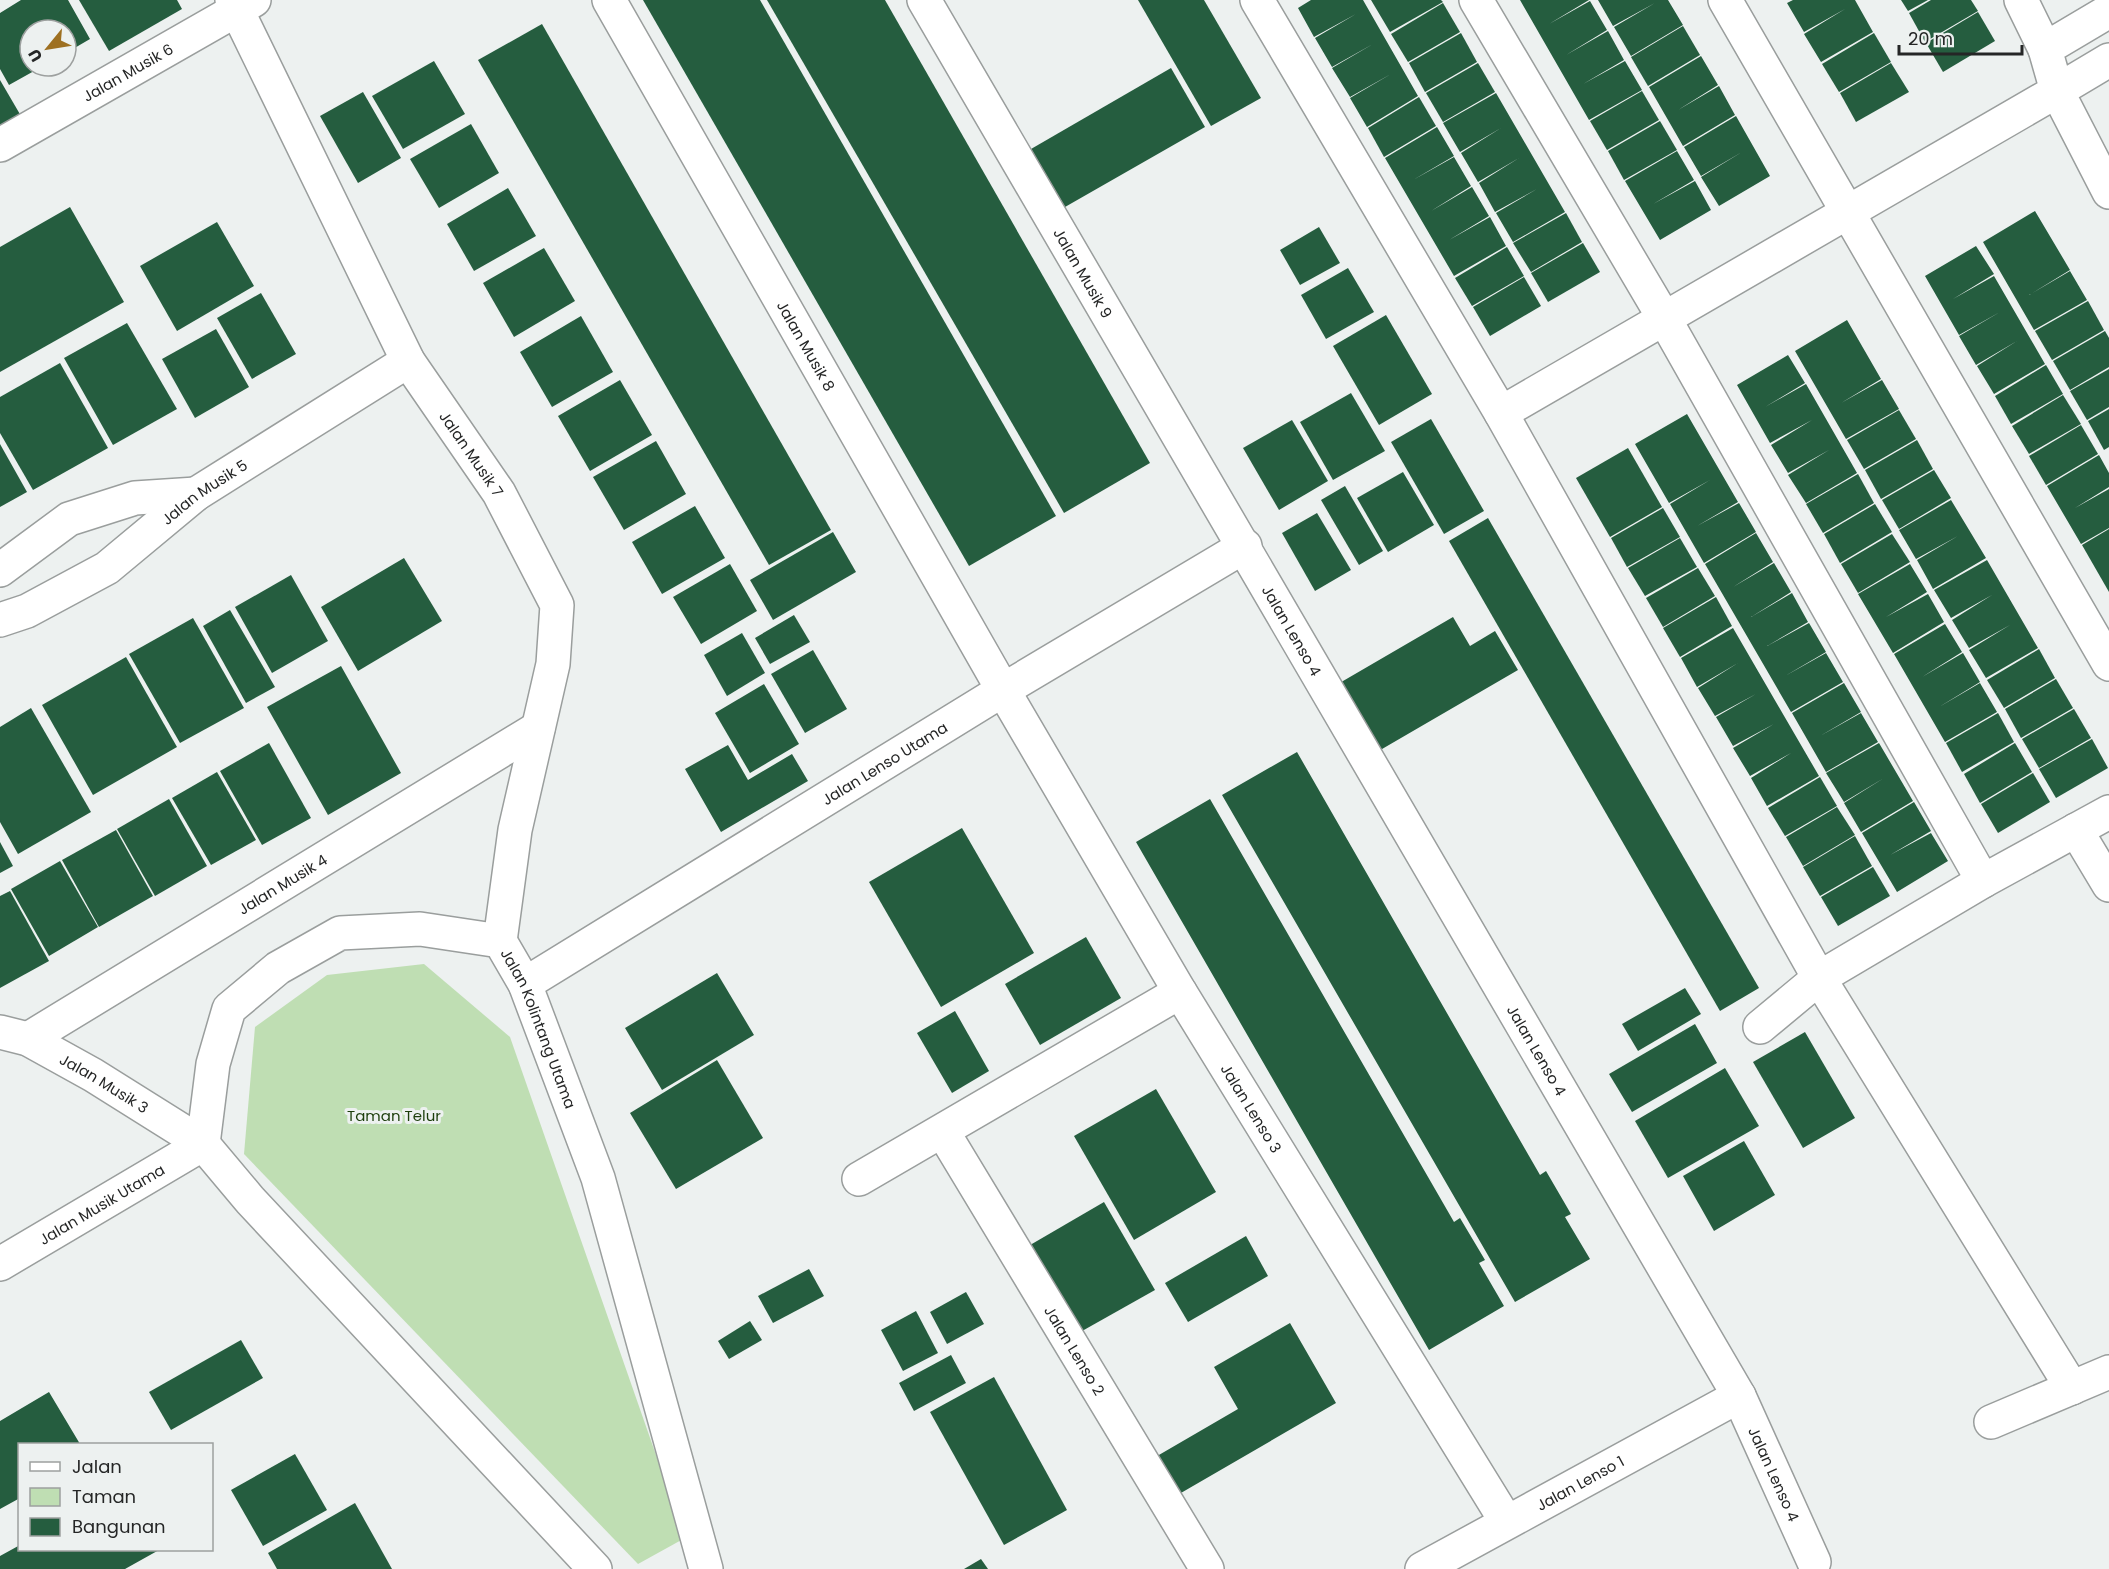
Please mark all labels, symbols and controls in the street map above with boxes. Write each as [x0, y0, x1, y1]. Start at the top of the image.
north arrow [18, 18, 78, 78]
scale bar [1899, 18, 2022, 56]
text: 20 m [1908, 26, 1953, 51]
street label: Jalan Musik 6 [79, 38, 177, 106]
text: U [23, 45, 48, 66]
street label: Jalan Musik 9 [1049, 224, 1118, 322]
street label: Jalan Musik 8 [772, 297, 840, 395]
street label: Jalan Musik 7 [435, 407, 509, 500]
street label: Jalan Musik 5 [157, 454, 251, 529]
street label: Jalan Lenso 4 [1257, 581, 1327, 680]
street label: Jalan Lenso Utama [818, 716, 951, 810]
street label: Jalan Musik 4 [234, 849, 331, 919]
street label: Jalan Kolintang Utama [496, 944, 581, 1111]
street label: Jalan Lenso 4 [1502, 1001, 1572, 1099]
street label: Jalan Musik 3 [56, 1048, 153, 1118]
street label: Jalan Lenso 3 [1216, 1059, 1287, 1157]
park label: Taman Telur [347, 1105, 441, 1126]
street label: Jalan Musik Utama [35, 1159, 168, 1249]
street label: Jalan Lenso 2 [1040, 1302, 1110, 1399]
street label: Jalan Lenso 4 [1744, 1423, 1805, 1525]
legend [18, 1443, 213, 1551]
street label: Jalan Lenso 1 [1532, 1450, 1628, 1515]
text: Jalan [72, 1454, 122, 1479]
text: Taman [72, 1484, 136, 1509]
text: Bangunan [72, 1514, 166, 1539]

